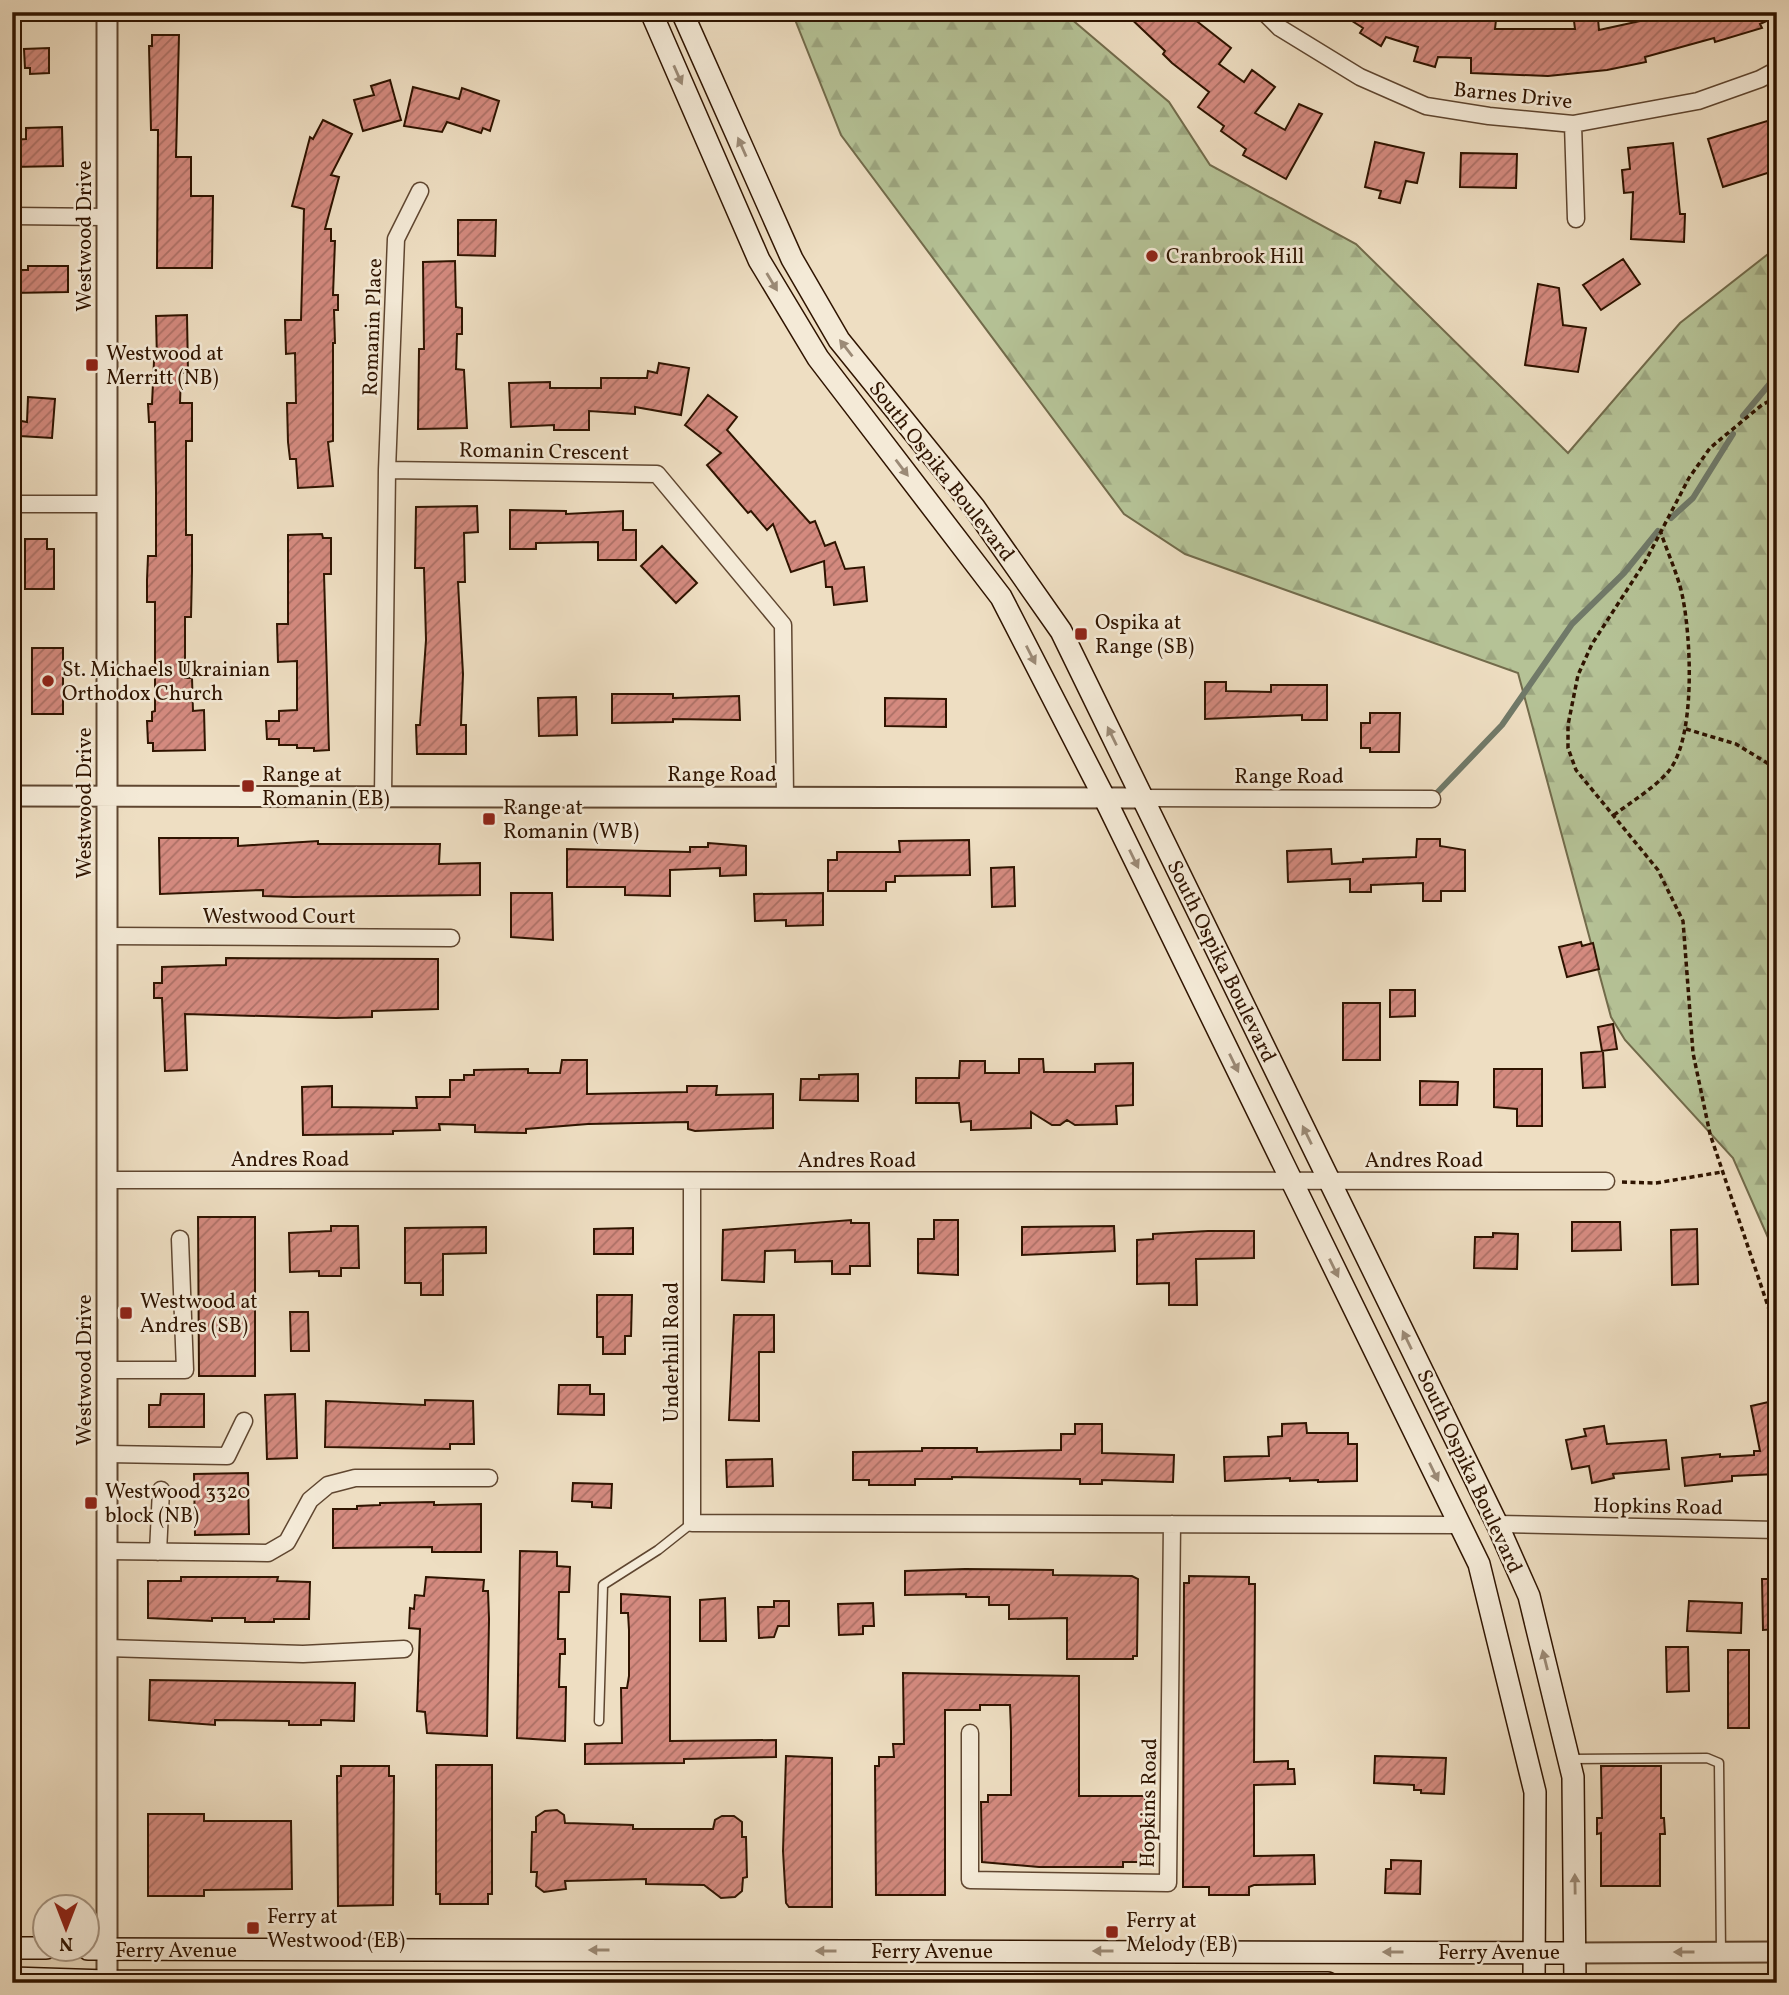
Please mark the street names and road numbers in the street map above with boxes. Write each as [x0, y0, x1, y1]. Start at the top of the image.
street label: Barnes Drive [1452, 76, 1574, 117]
street label: Westwood Drive [71, 160, 100, 312]
street label: Romanin Place [357, 258, 390, 397]
street label: South Ospika Boulevard [861, 376, 1021, 568]
street label: Romanin Crescent [458, 437, 629, 468]
street label: Westwood Drive [71, 727, 100, 879]
street label: Range Road [667, 761, 777, 790]
street label: Range Road [1234, 763, 1344, 792]
street label: South Ospika Boulevard [1159, 856, 1282, 1068]
street label: Westwood Court [202, 903, 356, 932]
street label: Andres Road [231, 1146, 349, 1175]
street label: Andres Road [798, 1147, 916, 1176]
street label: Andres Road [1365, 1147, 1483, 1176]
street label: Underhill Road [658, 1282, 687, 1422]
street label: Westwood Drive [71, 1294, 100, 1446]
street label: South Ospika Boulevard [1409, 1365, 1529, 1578]
street label: Hopkins Road [1593, 1492, 1723, 1523]
street label: Hopkins Road [1134, 1738, 1165, 1868]
street label: Ferry Avenue [115, 1937, 237, 1966]
street label: Ferry Avenue [871, 1938, 993, 1967]
street label: Ferry Avenue [1438, 1939, 1560, 1968]

